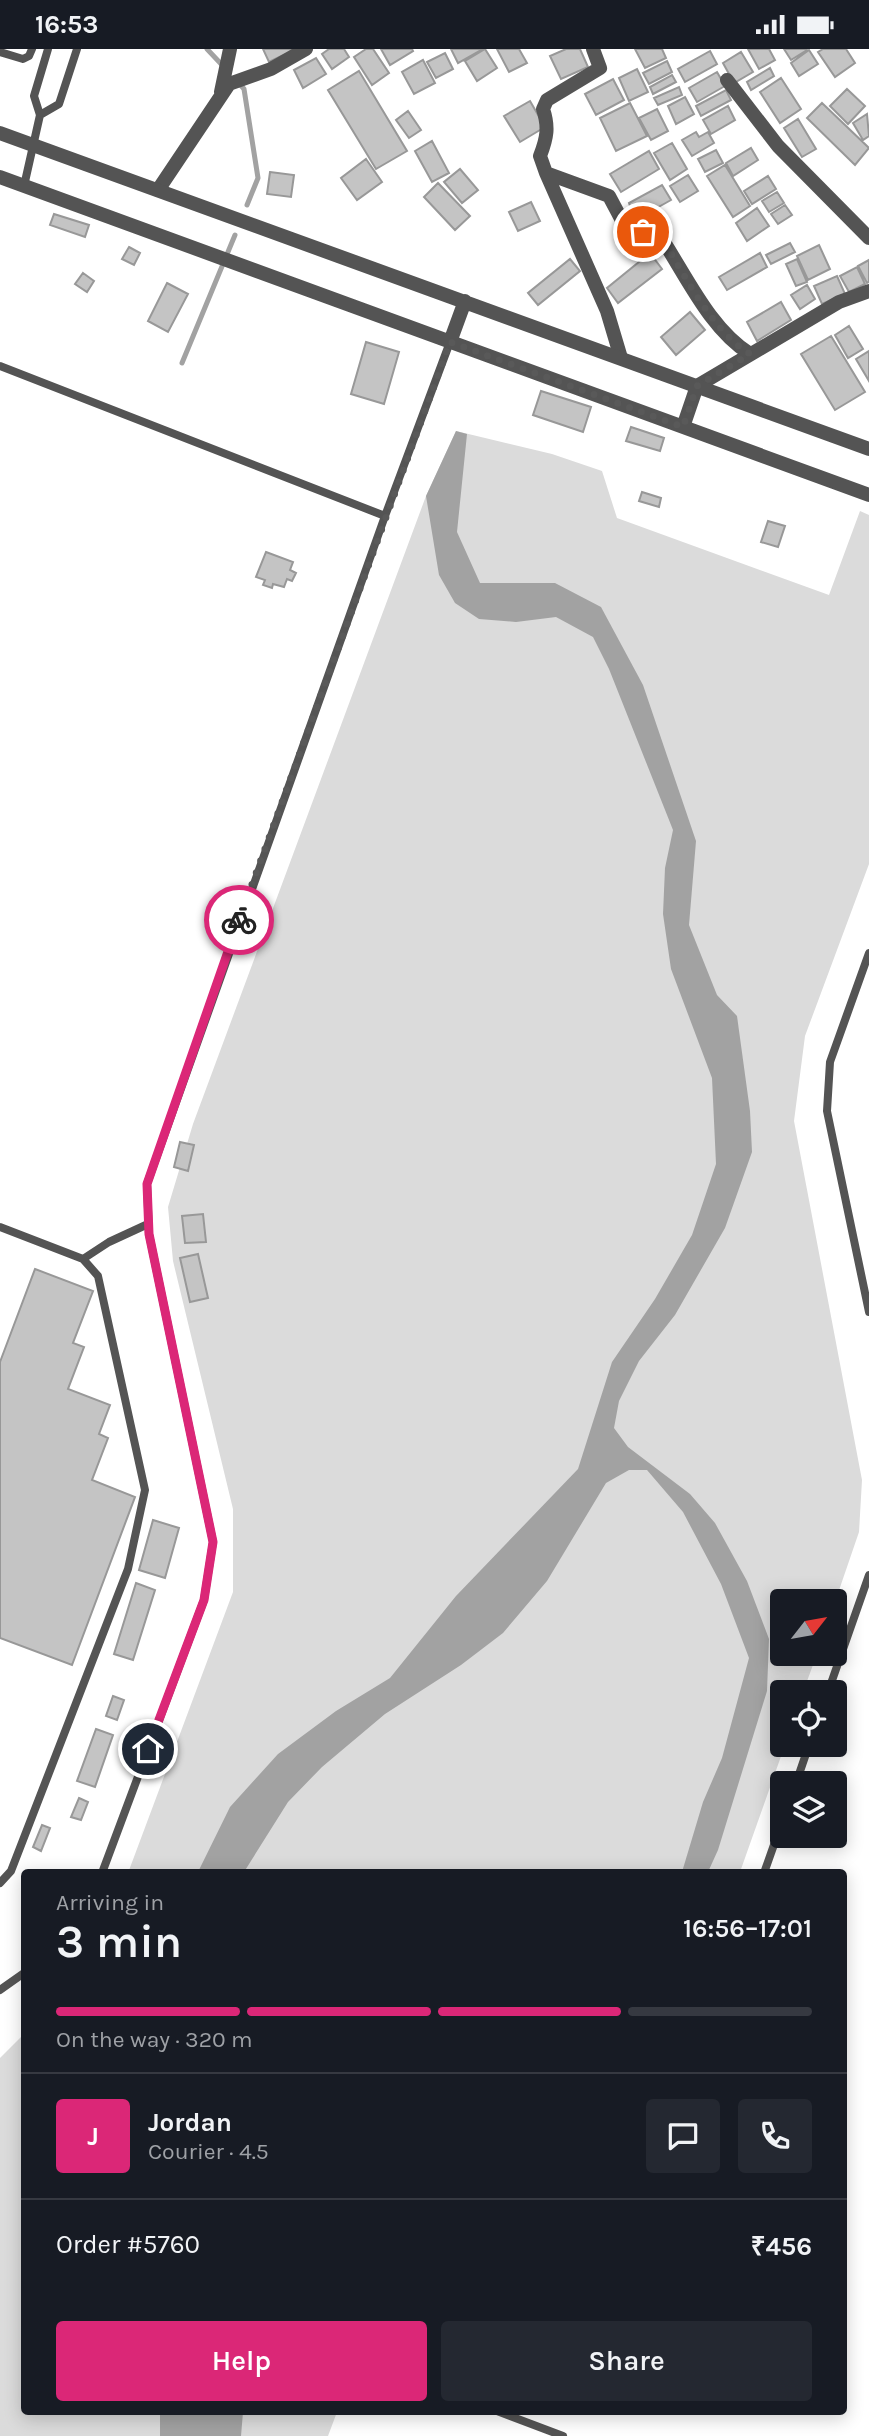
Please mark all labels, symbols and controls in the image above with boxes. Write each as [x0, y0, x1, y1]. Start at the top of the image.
text: 16:53 [35, 9, 98, 40]
pin [613, 202, 673, 262]
icon: bag [624, 213, 662, 251]
courier [204, 885, 274, 955]
icon: bike [220, 901, 258, 939]
north arrow [770, 1589, 847, 1666]
map controls [770, 1589, 847, 1848]
button: locate [770, 1680, 847, 1757]
pin [118, 1719, 178, 1779]
icon: home [129, 1730, 167, 1768]
button: layers [770, 1771, 847, 1848]
text: Arriving in [56, 1889, 164, 1916]
text: 16:56–17:01 [683, 1913, 812, 1944]
text: 3 min [56, 1915, 182, 1969]
text: On the way · 320 m [56, 2026, 253, 2053]
button: chat [646, 2099, 720, 2173]
button: phone [738, 2099, 812, 2173]
text: Jordan [148, 2107, 232, 2138]
text: J [87, 2121, 99, 2152]
text: Courier · 4.5 [148, 2138, 269, 2165]
text: Order #5760 [56, 2229, 200, 2260]
text: ₹456 [751, 2231, 812, 2262]
button: Help [56, 2321, 427, 2401]
button: Share [441, 2321, 812, 2401]

